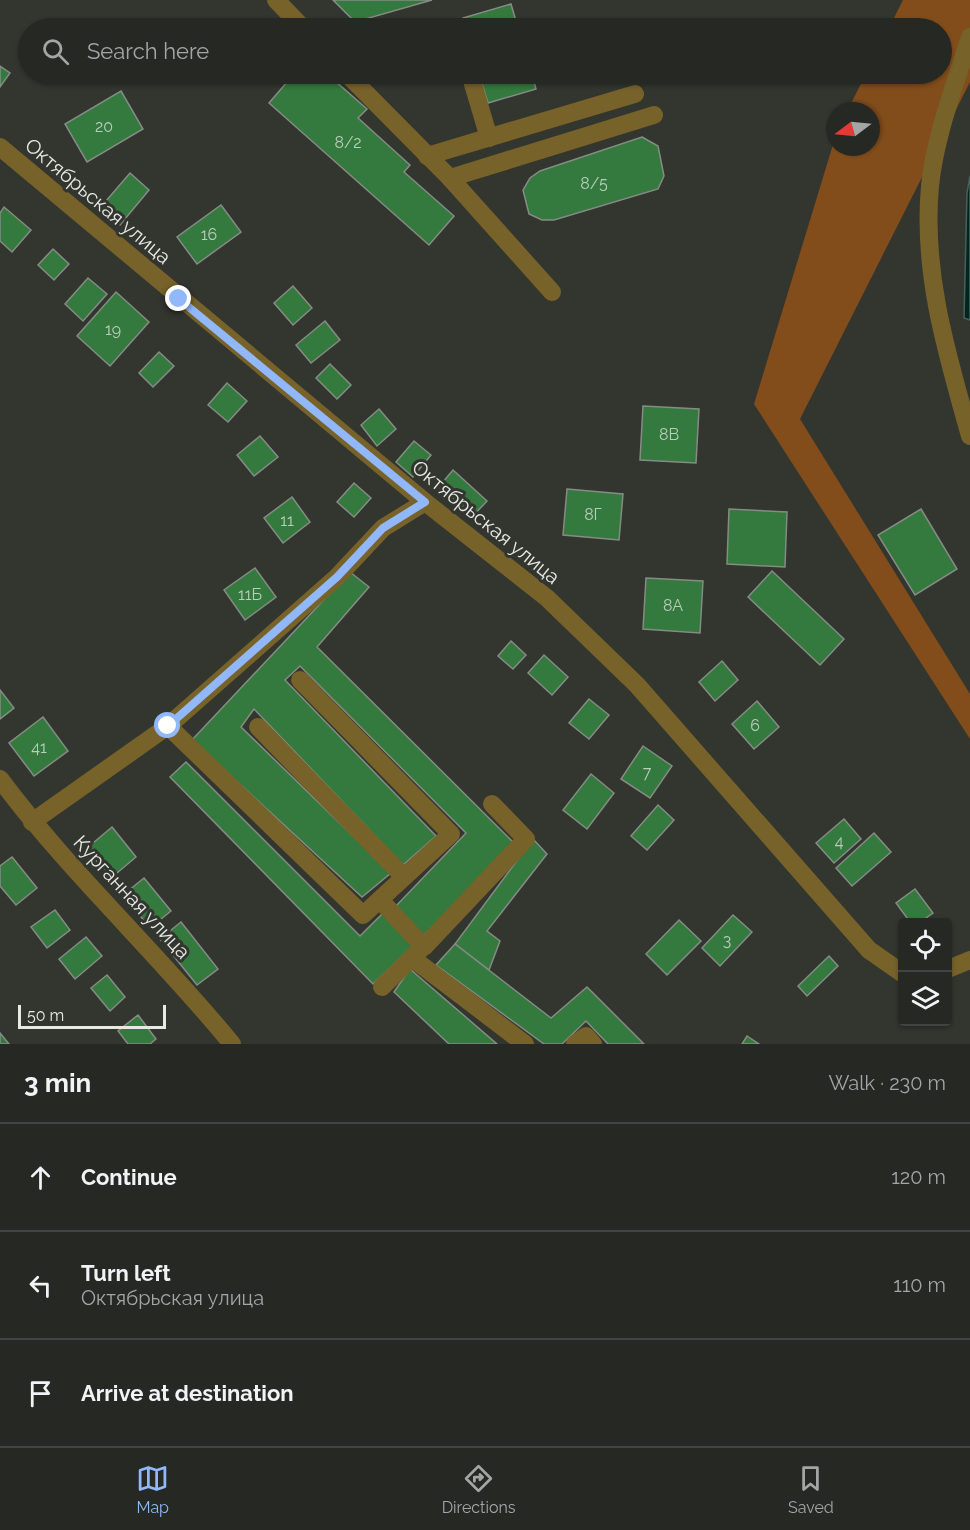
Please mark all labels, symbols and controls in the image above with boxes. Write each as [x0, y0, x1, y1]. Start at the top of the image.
search box [18, 18, 952, 84]
icon: search [39, 35, 72, 68]
text: Search here [87, 38, 209, 64]
north arrow [826, 102, 880, 156]
house number: 20 [95, 117, 113, 136]
street label: Октябрьская улица [20, 133, 176, 269]
house number: 8/2 [334, 133, 362, 152]
house number: 8/5 [580, 174, 608, 193]
house number: 16 [201, 225, 217, 244]
route end [165, 285, 191, 311]
house number: 19 [105, 320, 121, 339]
house number: 8В [659, 425, 679, 444]
street label: Октябрьская улица [407, 455, 565, 589]
house number: 8Г [584, 505, 602, 524]
house number: 11 [280, 511, 294, 530]
house number: 11Б [238, 585, 262, 604]
house number: 8А [663, 596, 683, 615]
route start [154, 712, 180, 738]
house number: 6 [750, 716, 760, 735]
house number: 41 [31, 738, 47, 757]
house number: 7 [643, 763, 652, 782]
street label: Курганная улица [69, 830, 195, 964]
house number: 4 [835, 832, 844, 851]
map controls [898, 918, 952, 1026]
button: locate [898, 918, 952, 972]
house number: 3 [723, 931, 731, 950]
button: layers [898, 972, 952, 1026]
scale bar [18, 1002, 166, 1030]
text: 50 m [27, 1006, 64, 1025]
text: 3 min [24, 1068, 91, 1098]
text: Walk · 230 m [828, 1071, 946, 1095]
icon: ahead [24, 1161, 57, 1194]
text: Continue [81, 1164, 177, 1190]
text: 120 m [891, 1165, 946, 1189]
text: Turn left [81, 1260, 171, 1286]
icon: left [24, 1269, 57, 1302]
text: 110 m [893, 1273, 946, 1297]
text: Октябрьская улица [81, 1286, 264, 1310]
icon: arrive [24, 1377, 57, 1410]
text: Arrive at destination [81, 1380, 294, 1406]
tab: Map [136, 1462, 169, 1517]
tab: Directions [442, 1462, 516, 1517]
tab: Saved [788, 1462, 834, 1517]

